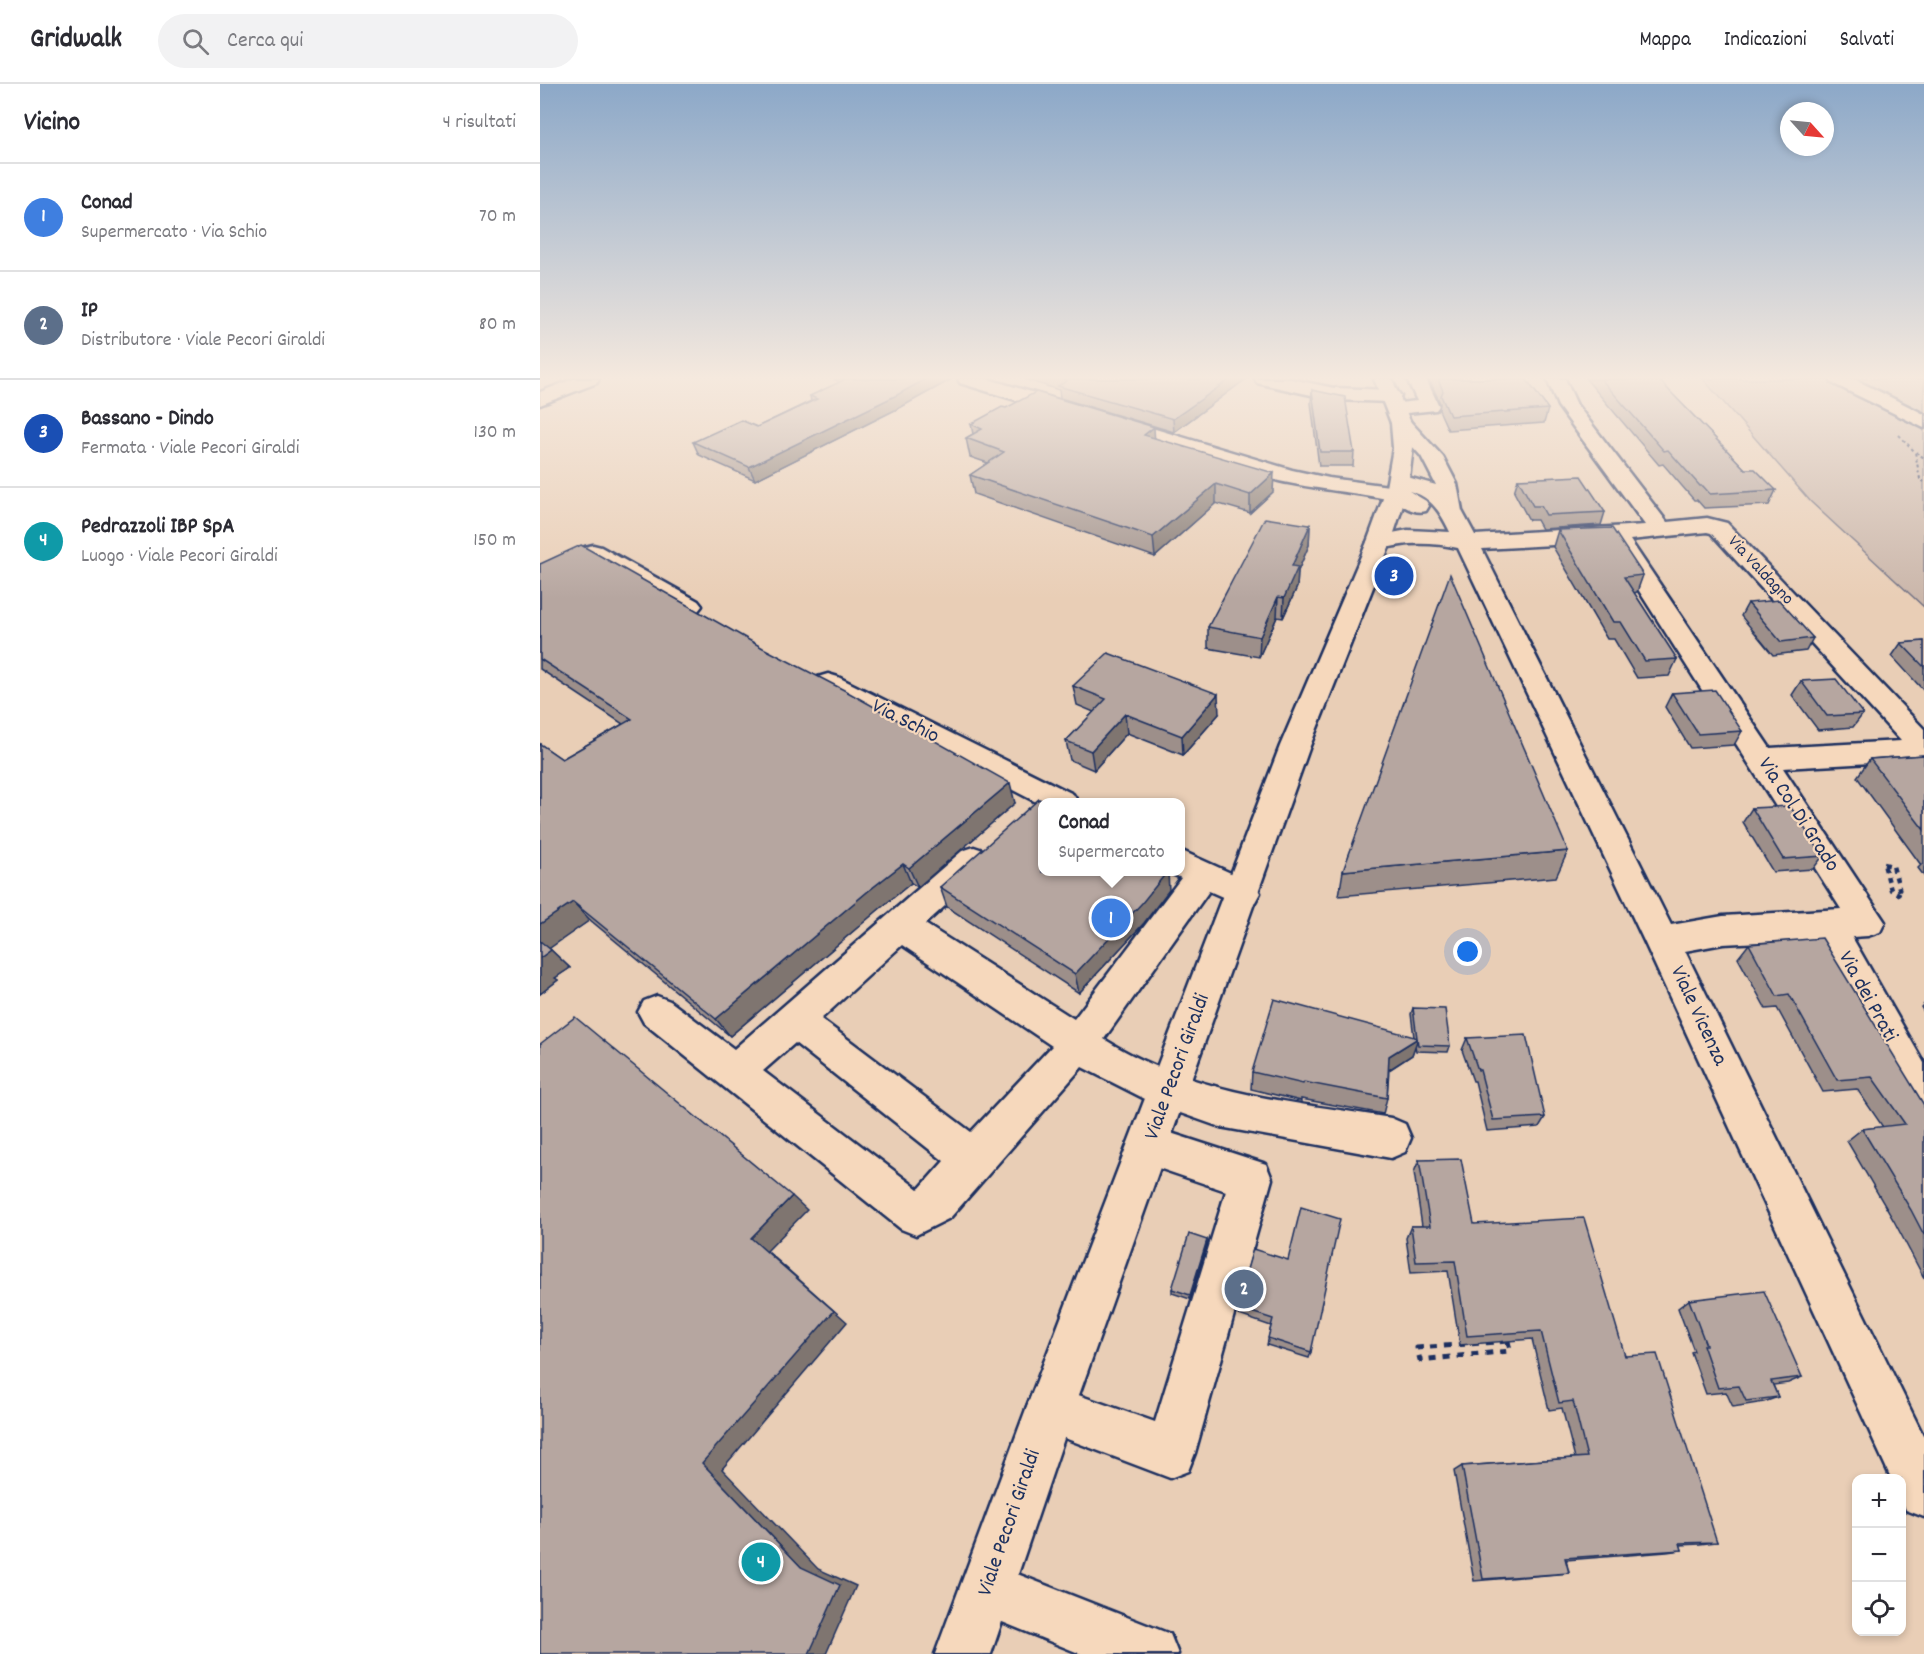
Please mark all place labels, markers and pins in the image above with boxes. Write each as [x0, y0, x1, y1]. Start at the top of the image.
pin: 3 [1374, 554, 1414, 598]
pin: 1 [1092, 896, 1130, 940]
pin: 2 [1224, 1266, 1264, 1312]
pin: 4 [742, 1540, 780, 1584]

